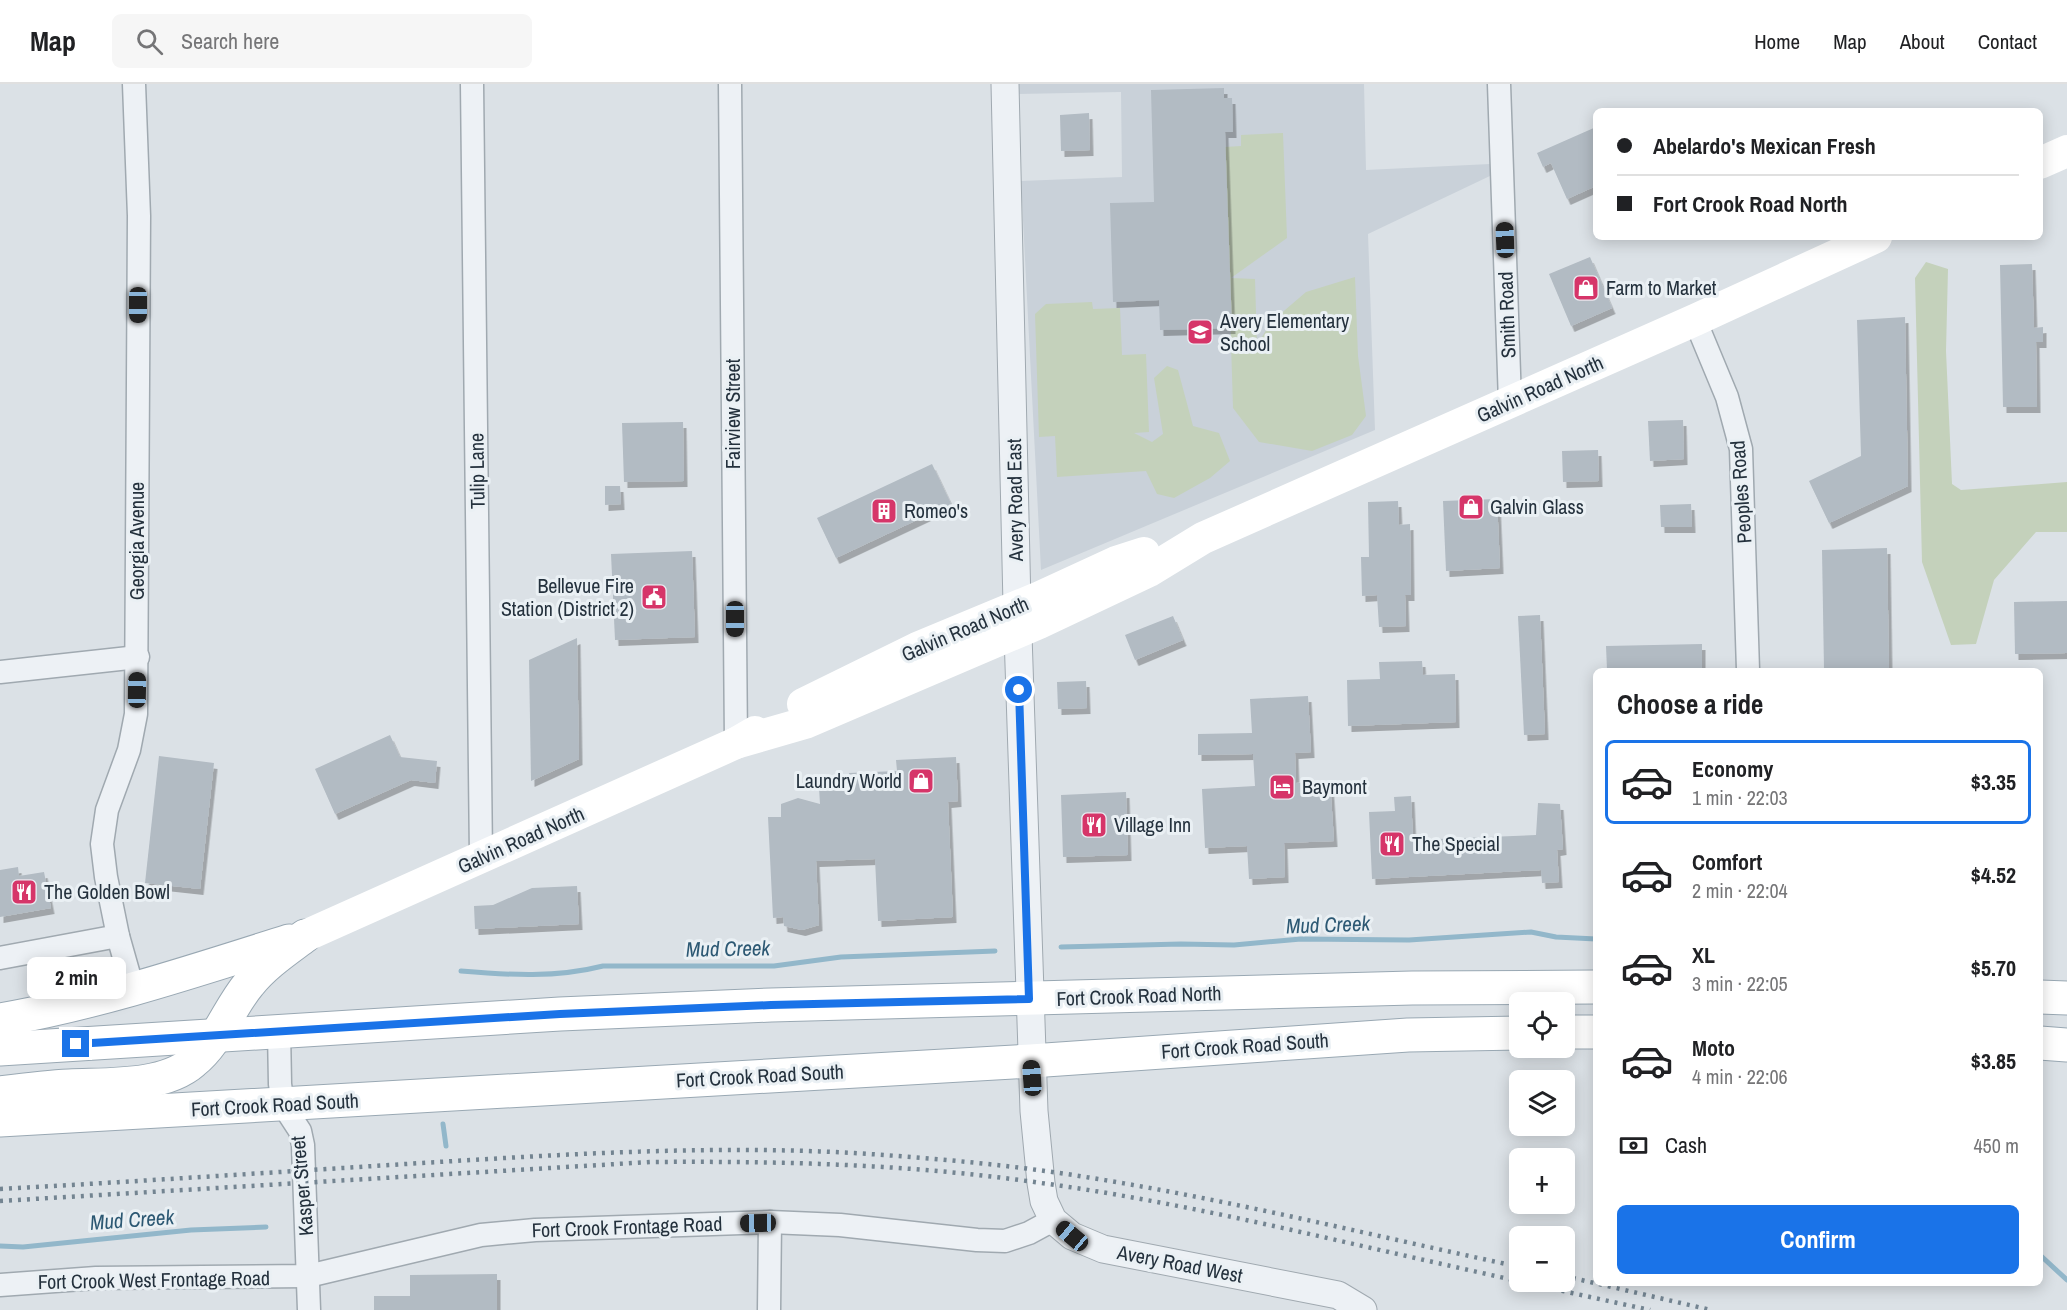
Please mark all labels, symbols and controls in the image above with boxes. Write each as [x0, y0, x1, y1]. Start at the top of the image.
search box [112, 14, 532, 68]
text: Map [30, 22, 76, 60]
icon: search [133, 25, 166, 58]
text: Search here [181, 26, 279, 56]
text: Home [1754, 27, 1800, 56]
text: Map [1833, 27, 1867, 56]
text: About [1900, 27, 1945, 56]
text: Contact [1978, 27, 2037, 56]
text: Abelardo's Mexican Fresh [1653, 131, 1876, 161]
text: Fort Crook Road North [1653, 189, 1848, 219]
car [1495, 222, 1515, 258]
street label: Smith Road [1491, 271, 1522, 359]
shop icon: Farm to Market [1571, 273, 1601, 303]
place label: Farm to Market [1606, 274, 1717, 301]
car [129, 287, 147, 323]
place label: Avery Elementary School [1219, 307, 1350, 357]
school or university icon: Avery Elementary School [1185, 317, 1215, 347]
street label: Galvin Road North [1472, 349, 1607, 428]
street label: Fairview Street [719, 358, 746, 469]
street label: Tulip Lane [462, 433, 491, 509]
street label: Avery Road East [1000, 438, 1029, 563]
street label: Peoples Road [1723, 440, 1758, 544]
street label: Georgia Avenue [123, 482, 150, 600]
shop icon: Galvin Glass [1456, 492, 1486, 522]
place label: Galvin Glass [1490, 493, 1584, 520]
building icon: Romeo's [869, 496, 899, 526]
place label: Romeo's [904, 497, 968, 524]
place label: Bellevue Fire Station (District 2) [501, 572, 634, 622]
public building icon: Bellevue Fire Station (District 2) [639, 582, 669, 612]
street label: Galvin Road North [897, 590, 1033, 668]
car [726, 601, 744, 637]
car [128, 672, 146, 708]
route start [1005, 676, 1032, 703]
text: Choose a ride [1617, 686, 1763, 722]
text: Economy [1692, 754, 1773, 784]
icon: car [1620, 755, 1674, 809]
shop icon: Laundry World [906, 766, 936, 796]
place label: Laundry World [796, 767, 902, 794]
text: $3.35 [1971, 767, 2016, 797]
hotel icon: Baymont [1267, 772, 1297, 802]
place label: Baymont [1302, 773, 1367, 800]
text: 1 min · 22:03 [1692, 784, 1788, 811]
street label: Galvin Road North [453, 800, 588, 879]
restaurant icon: Village Inn [1079, 810, 1109, 840]
place label: Village Inn [1114, 811, 1191, 838]
restaurant icon: The Special [1377, 829, 1407, 859]
place label: The Special [1412, 830, 1500, 857]
text: Comfort [1692, 847, 1762, 877]
icon: car [1620, 848, 1674, 902]
text: $4.52 [1971, 860, 2016, 890]
restaurant icon: The Golden Bowl [9, 877, 39, 907]
text: 2 min · 22:04 [1692, 877, 1788, 904]
place label: The Golden Bowl [44, 878, 170, 905]
water label: Mud Creek [1285, 908, 1372, 940]
water label: Mud Creek [686, 933, 772, 964]
text: XL [1692, 940, 1715, 970]
icon: car [1620, 941, 1674, 995]
text: $5.70 [1971, 953, 2016, 983]
callout: 2 min [26, 957, 125, 999]
text: 2 min [55, 964, 98, 991]
text: 3 min · 22:05 [1692, 970, 1788, 997]
street label: Fort Crook Road North [1056, 979, 1222, 1012]
map controls [1509, 992, 1575, 1292]
button: locate [1509, 992, 1575, 1058]
street label: Fort Crook Road South [1160, 1026, 1330, 1065]
route end [62, 1030, 89, 1057]
text: Moto [1692, 1033, 1735, 1063]
icon: car [1620, 1034, 1674, 1088]
text: $3.85 [1971, 1046, 2016, 1076]
street label: Fort Crook Road South [675, 1058, 844, 1093]
car [1022, 1059, 1042, 1097]
text: 4 min · 22:06 [1692, 1063, 1788, 1090]
button: layers [1509, 1070, 1575, 1136]
street label: Fort Crook Road South [190, 1087, 359, 1122]
icon: cash [1617, 1129, 1650, 1162]
text: Cash [1665, 1130, 1707, 1160]
text: 450 m [1973, 1132, 2019, 1159]
street label: Kasper Street [284, 1134, 319, 1237]
button: + [1509, 1148, 1575, 1214]
water label: Mud Creek [89, 1202, 176, 1237]
button: Confirm [1617, 1205, 2019, 1274]
street label: Fort Crook Frontage Road [531, 1210, 723, 1243]
car [740, 1214, 776, 1232]
car [1052, 1218, 1092, 1254]
button: − [1509, 1226, 1575, 1292]
street label: Avery Road West [1114, 1238, 1245, 1289]
street label: Fort Crook West Frontage Road [38, 1264, 270, 1295]

